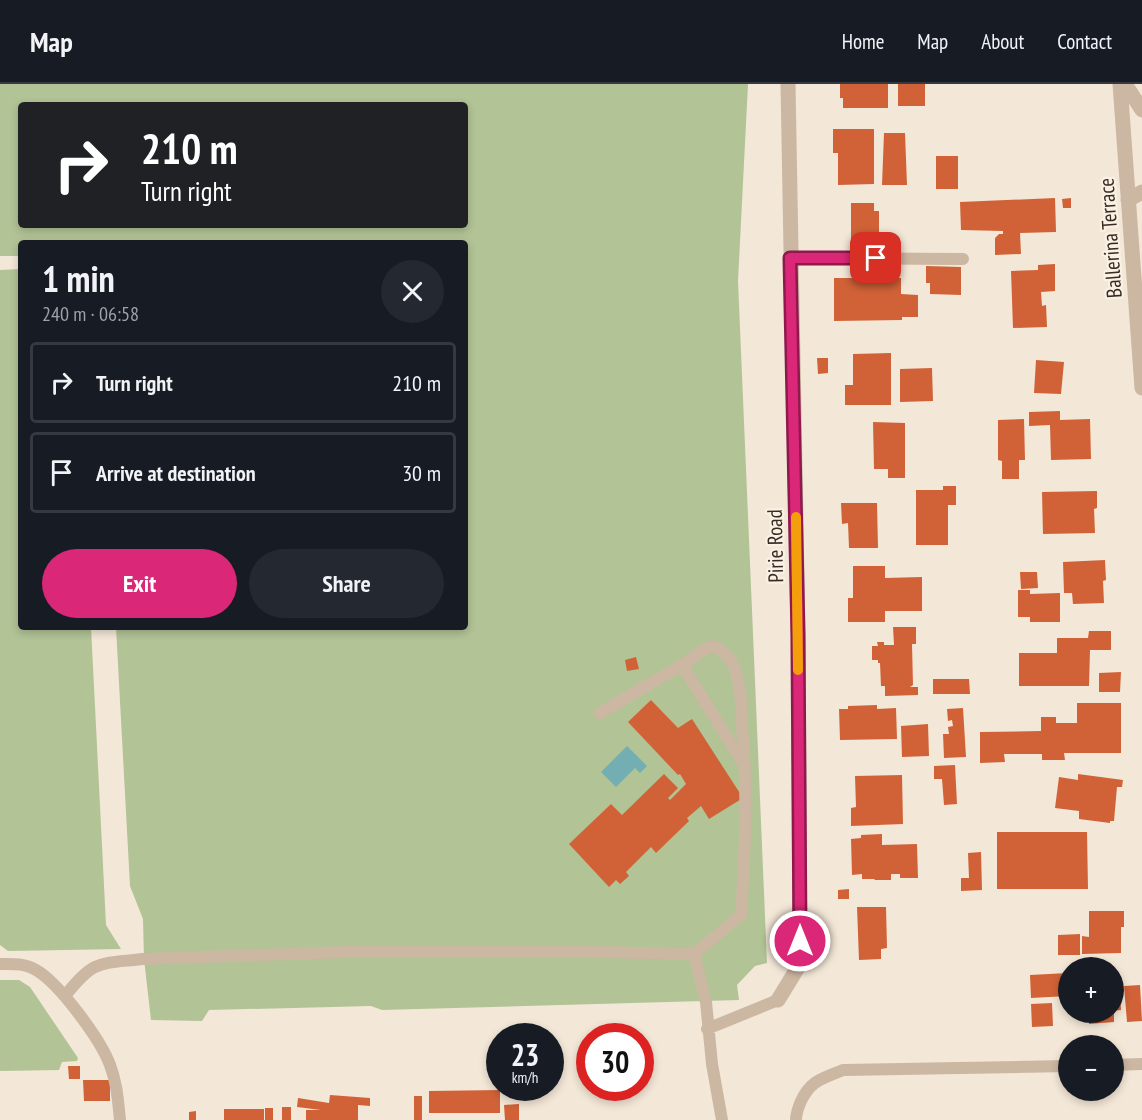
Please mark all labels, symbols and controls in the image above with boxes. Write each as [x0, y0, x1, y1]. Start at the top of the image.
text: Map [30, 23, 73, 60]
text: Home [842, 28, 884, 55]
text: Map [917, 28, 948, 55]
text: About [981, 28, 1024, 55]
text: Contact [1057, 28, 1112, 55]
text: 210 m [141, 121, 238, 176]
icon: right [42, 126, 120, 204]
text: Turn right [141, 174, 232, 208]
street label: Ballerina Terrace [1092, 177, 1128, 299]
pin [850, 232, 901, 283]
icon: arrive [859, 241, 892, 274]
text: 1 min [42, 255, 115, 302]
button: close [381, 260, 444, 323]
text: 240 m · 06:58 [42, 301, 139, 327]
icon: right [45, 366, 78, 399]
text: Turn right [96, 369, 173, 397]
text: 210 m [392, 369, 441, 397]
icon: arrive [45, 456, 78, 489]
text: Arrive at destination [96, 459, 256, 487]
text: 30 m [402, 459, 441, 487]
street label: Pirie Road [761, 509, 789, 583]
button: Exit [42, 549, 237, 618]
button: Share [249, 549, 444, 618]
position arrow [768, 909, 832, 973]
map controls [1058, 957, 1124, 1101]
button: + [1058, 957, 1124, 1023]
speed limit sign: 30 [576, 1023, 654, 1101]
text: 23 [511, 1035, 539, 1074]
button: − [1058, 1035, 1124, 1101]
text: km/h [512, 1068, 538, 1087]

